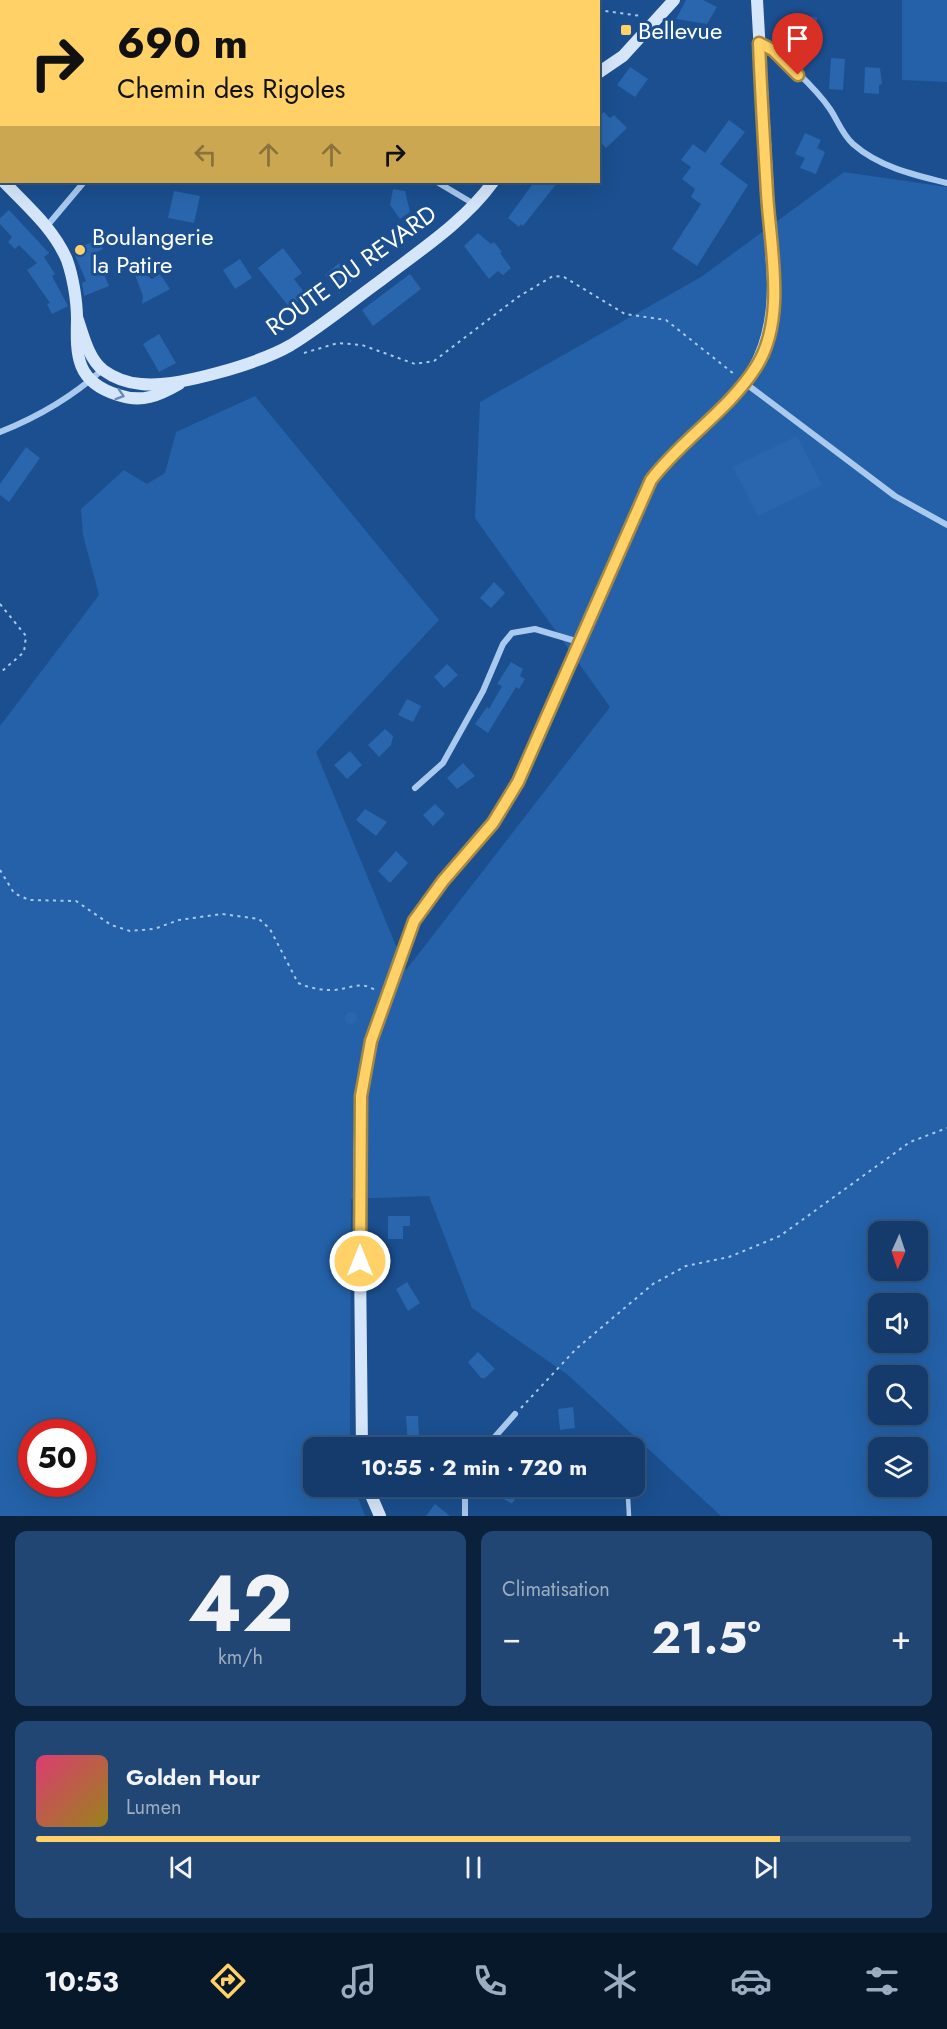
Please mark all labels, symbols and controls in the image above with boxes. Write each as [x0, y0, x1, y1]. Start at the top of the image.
text: 690 m [117, 13, 248, 74]
place label: Bellevue [638, 13, 722, 48]
pin [772, 13, 823, 75]
icon: arrive [781, 22, 814, 55]
marker: Bellevue [619, 23, 633, 37]
icon: right [18, 24, 96, 102]
text: Chemin des Rigoles [117, 69, 345, 108]
icon: left [189, 138, 222, 171]
icon: ahead [252, 138, 285, 171]
icon: ahead [315, 138, 348, 171]
icon: right [378, 138, 411, 171]
street label: ROUTE DU REVARD [259, 196, 443, 344]
place label: Boulangerie la Patire [92, 219, 214, 282]
marker: Boulangerie la Patire [73, 243, 87, 257]
one-way arrow [114, 388, 125, 400]
north arrow [868, 1221, 928, 1281]
map controls [868, 1221, 928, 1497]
position arrow [328, 1229, 392, 1293]
button: sound [868, 1293, 928, 1353]
button: search [868, 1365, 928, 1425]
speed limit sign: 50 [18, 1419, 96, 1497]
button: layers [868, 1437, 928, 1497]
text: 10:55 · 2 min · 720 m [361, 1451, 587, 1483]
text: 42 [188, 1548, 293, 1660]
text: Climatisation [502, 1575, 610, 1604]
text: 21.5° [651, 1605, 761, 1670]
text: − [502, 1614, 521, 1661]
text: + [891, 1614, 911, 1661]
text: km/h [218, 1643, 263, 1672]
text: Golden Hour [126, 1761, 260, 1793]
text: Lumen [126, 1793, 182, 1822]
icon: previous [165, 1851, 198, 1884]
icon: pause [457, 1851, 490, 1884]
icon: next [749, 1851, 782, 1884]
icon: directions [207, 1960, 249, 2002]
icon: music [338, 1960, 380, 2002]
icon: phone [469, 1960, 511, 2002]
icon: climate [599, 1960, 641, 2002]
icon: car [730, 1960, 772, 2002]
icon: filters [861, 1960, 903, 2002]
text: 10:53 [44, 1962, 119, 2001]

